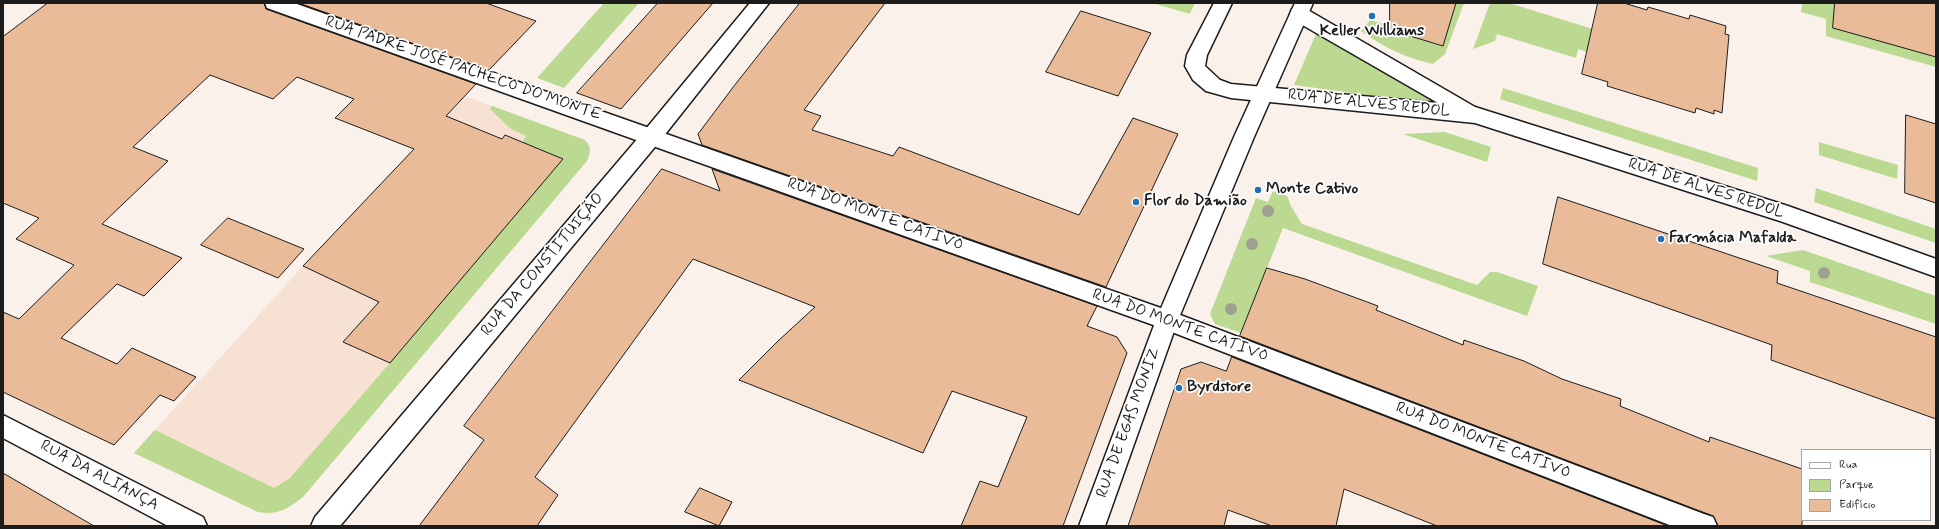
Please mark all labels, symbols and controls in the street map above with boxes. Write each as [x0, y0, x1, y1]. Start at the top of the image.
marker: Keller Williams [1367, 11, 1377, 21]
street label: RUA PADRE JOSÉ PACHECO DO MONTE [322, 13, 604, 125]
place label: Keller Williams [1320, 22, 1424, 42]
street label: RUA DE ALVES REDOL [1287, 86, 1451, 122]
street label: RUA DE ALVES REDOL [1625, 155, 1787, 223]
street label: RUA DO MONTE CATIVO [784, 174, 966, 256]
place label: Monte Cativo [1266, 180, 1358, 200]
marker: Monte Cativo [1253, 185, 1263, 195]
street label: RUA DA CONSTITUIÇÃO [477, 190, 609, 340]
place label: Flor do Damião [1144, 192, 1247, 212]
marker: Flor do Damião [1131, 197, 1141, 207]
place label: Farmácia Mafalda [1669, 229, 1796, 249]
marker: Farmácia Mafalda [1656, 234, 1666, 244]
street label: RUA DO MONTE CATIVO [1089, 285, 1271, 367]
street label: RUA DE EGAS MONIZ [1093, 345, 1165, 501]
place label: Byrdstore [1187, 378, 1251, 398]
marker: Byrdstore [1174, 383, 1184, 393]
street label: RUA DO MONTE CATIVO [1393, 399, 1573, 483]
street label: RUA DA ALIANÇA [36, 437, 162, 515]
legend [1801, 449, 1931, 521]
text: Rua [1839, 457, 1857, 473]
text: Parque [1839, 477, 1874, 493]
text: Edifício [1839, 497, 1875, 513]

